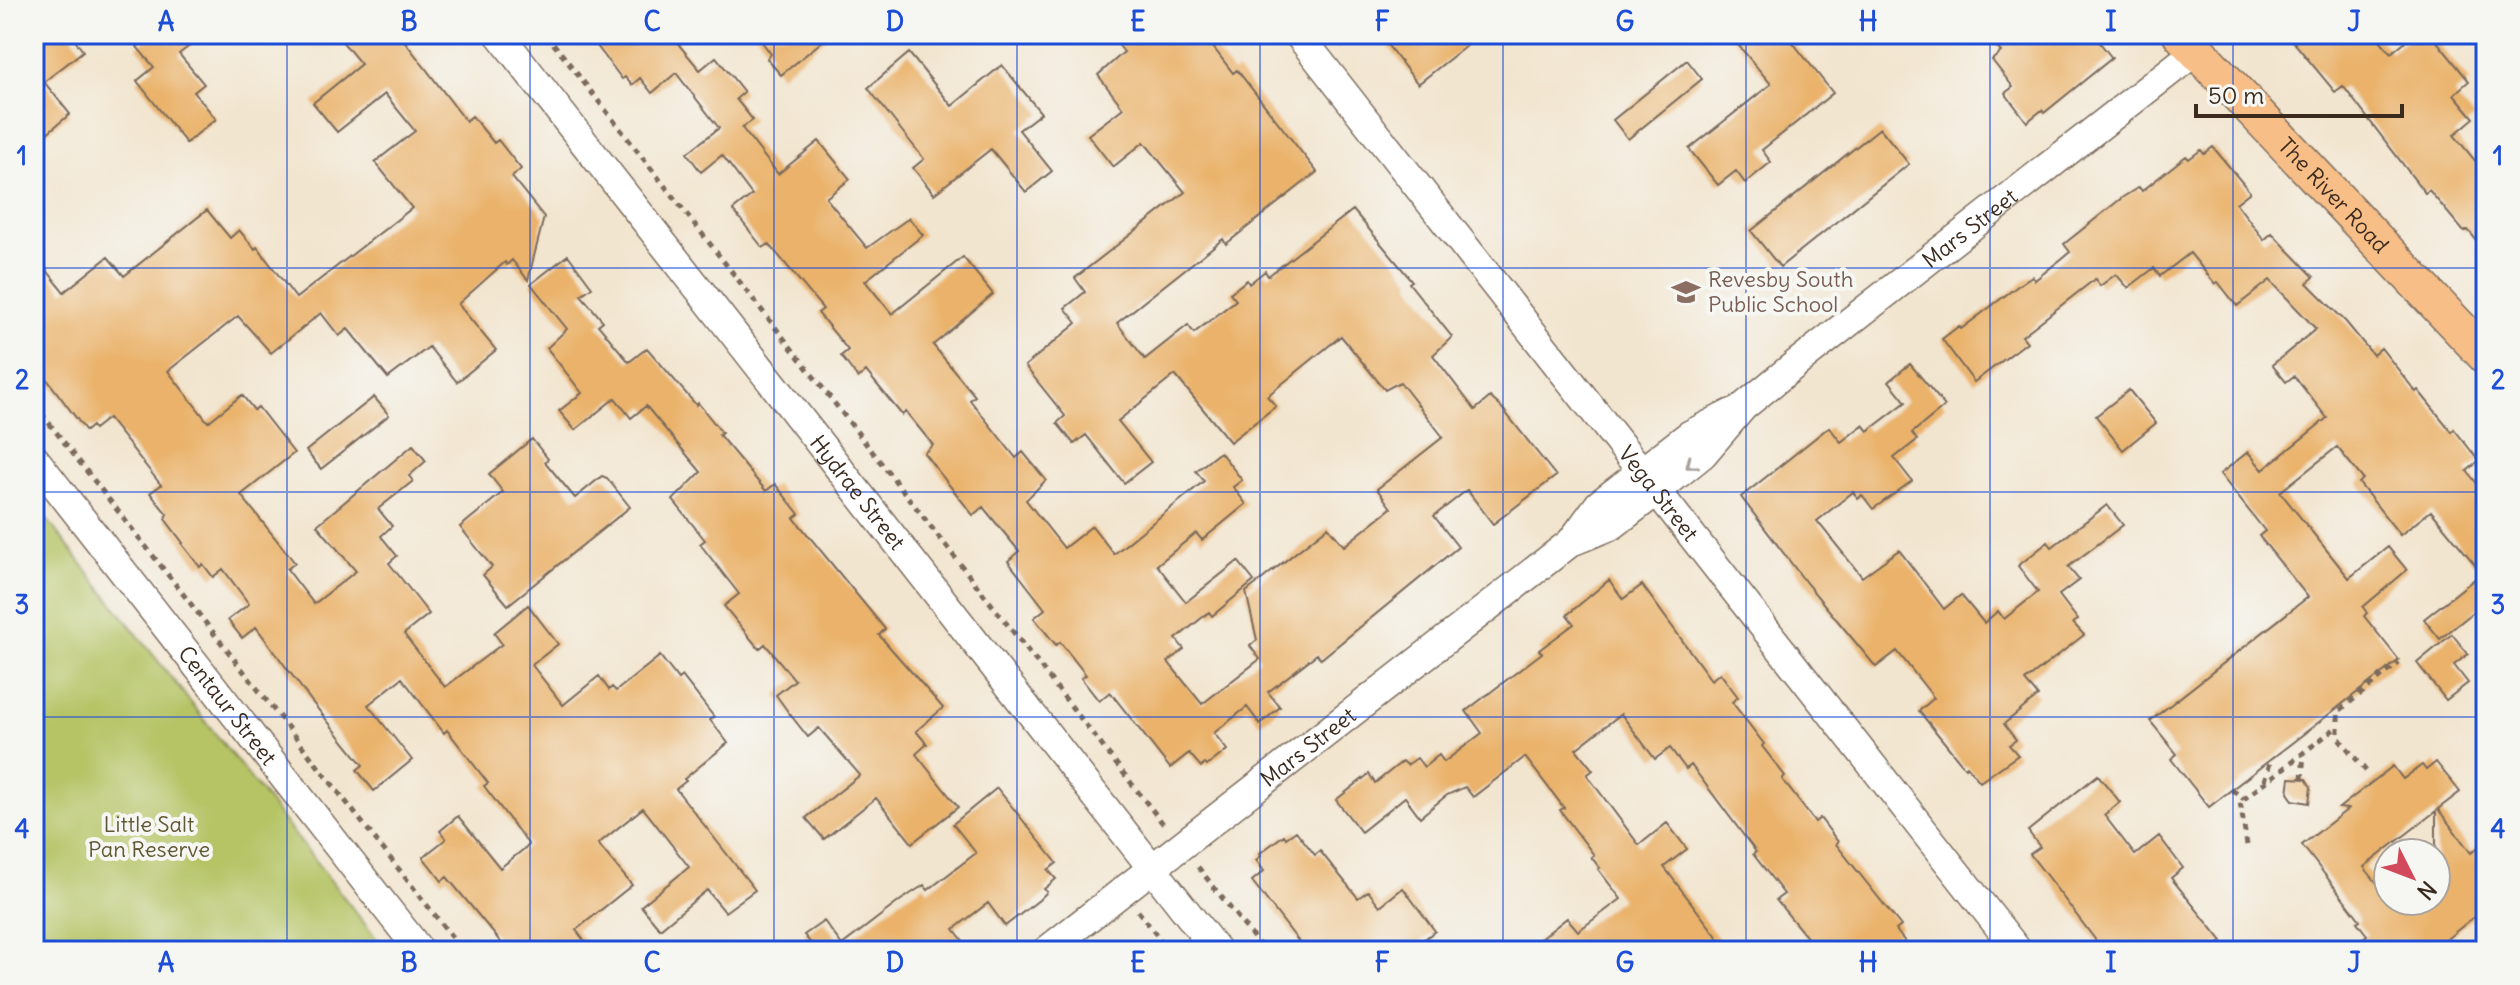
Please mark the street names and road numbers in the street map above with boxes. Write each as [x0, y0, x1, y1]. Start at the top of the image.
street label: The River Road [2272, 132, 2395, 259]
street label: Mars Street [1916, 182, 2023, 274]
street label: Hydrae Street [804, 429, 911, 555]
street label: Vega Street [1613, 440, 1705, 547]
street label: Centaur Street [172, 640, 283, 771]
street label: Mars Street [1255, 701, 1361, 793]

